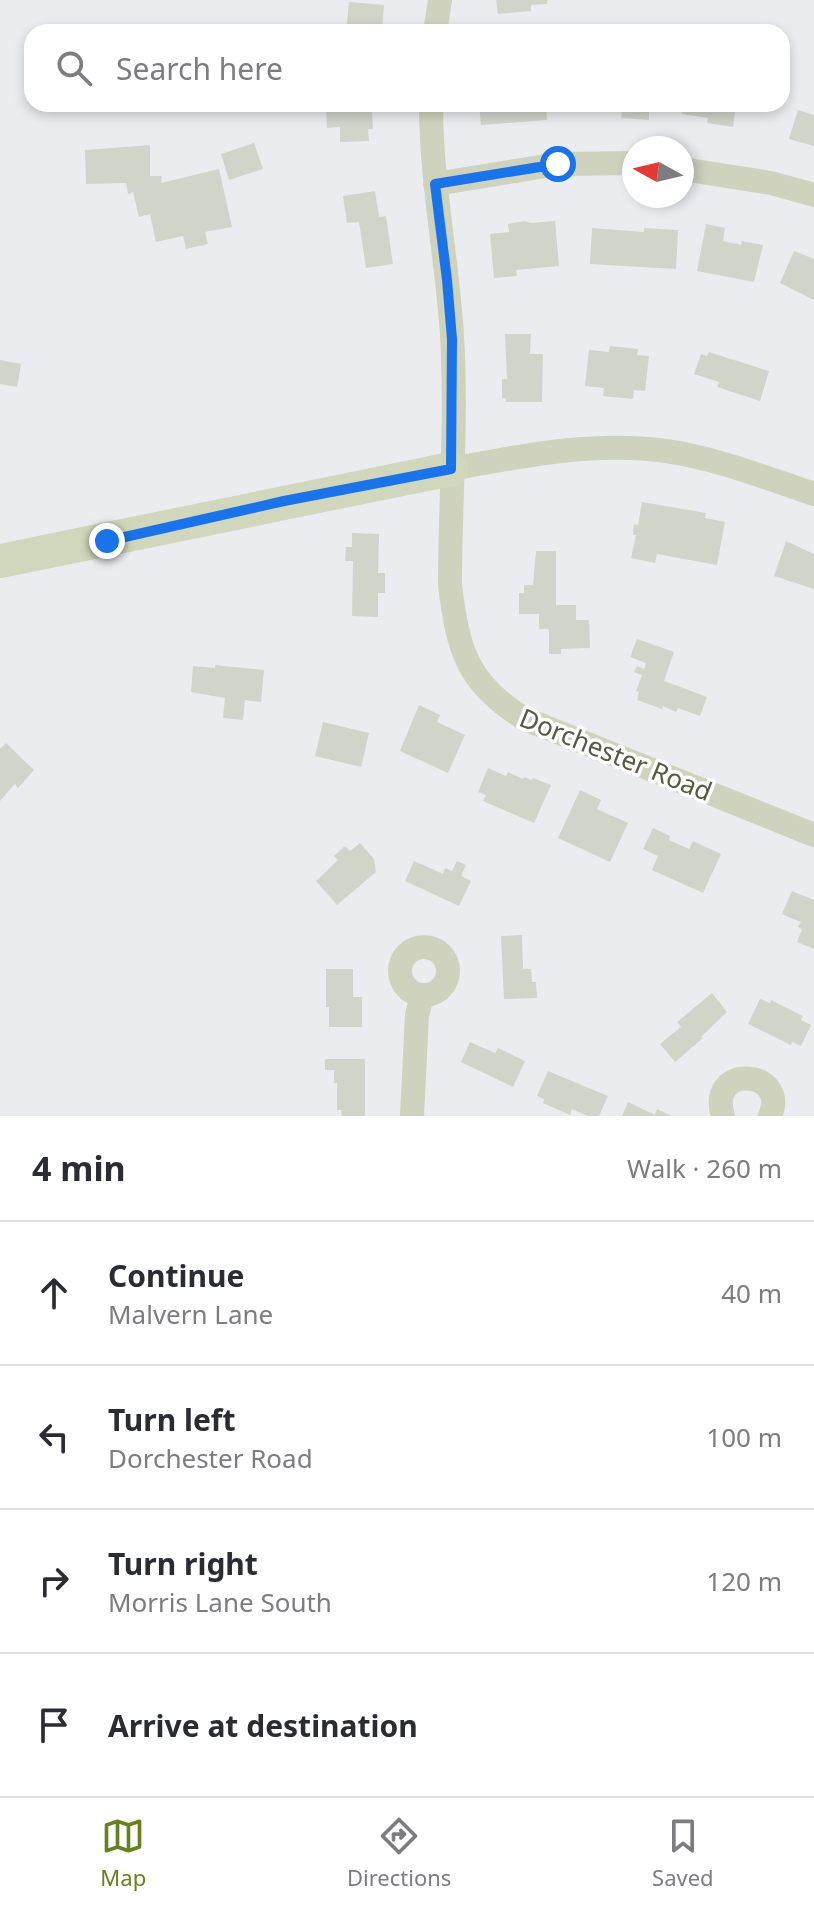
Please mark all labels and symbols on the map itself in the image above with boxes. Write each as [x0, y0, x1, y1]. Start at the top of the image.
north arrow [622, 136, 694, 208]
route start [540, 146, 576, 182]
route end [89, 523, 125, 559]
street label: Dorchester Road [514, 699, 718, 809]

